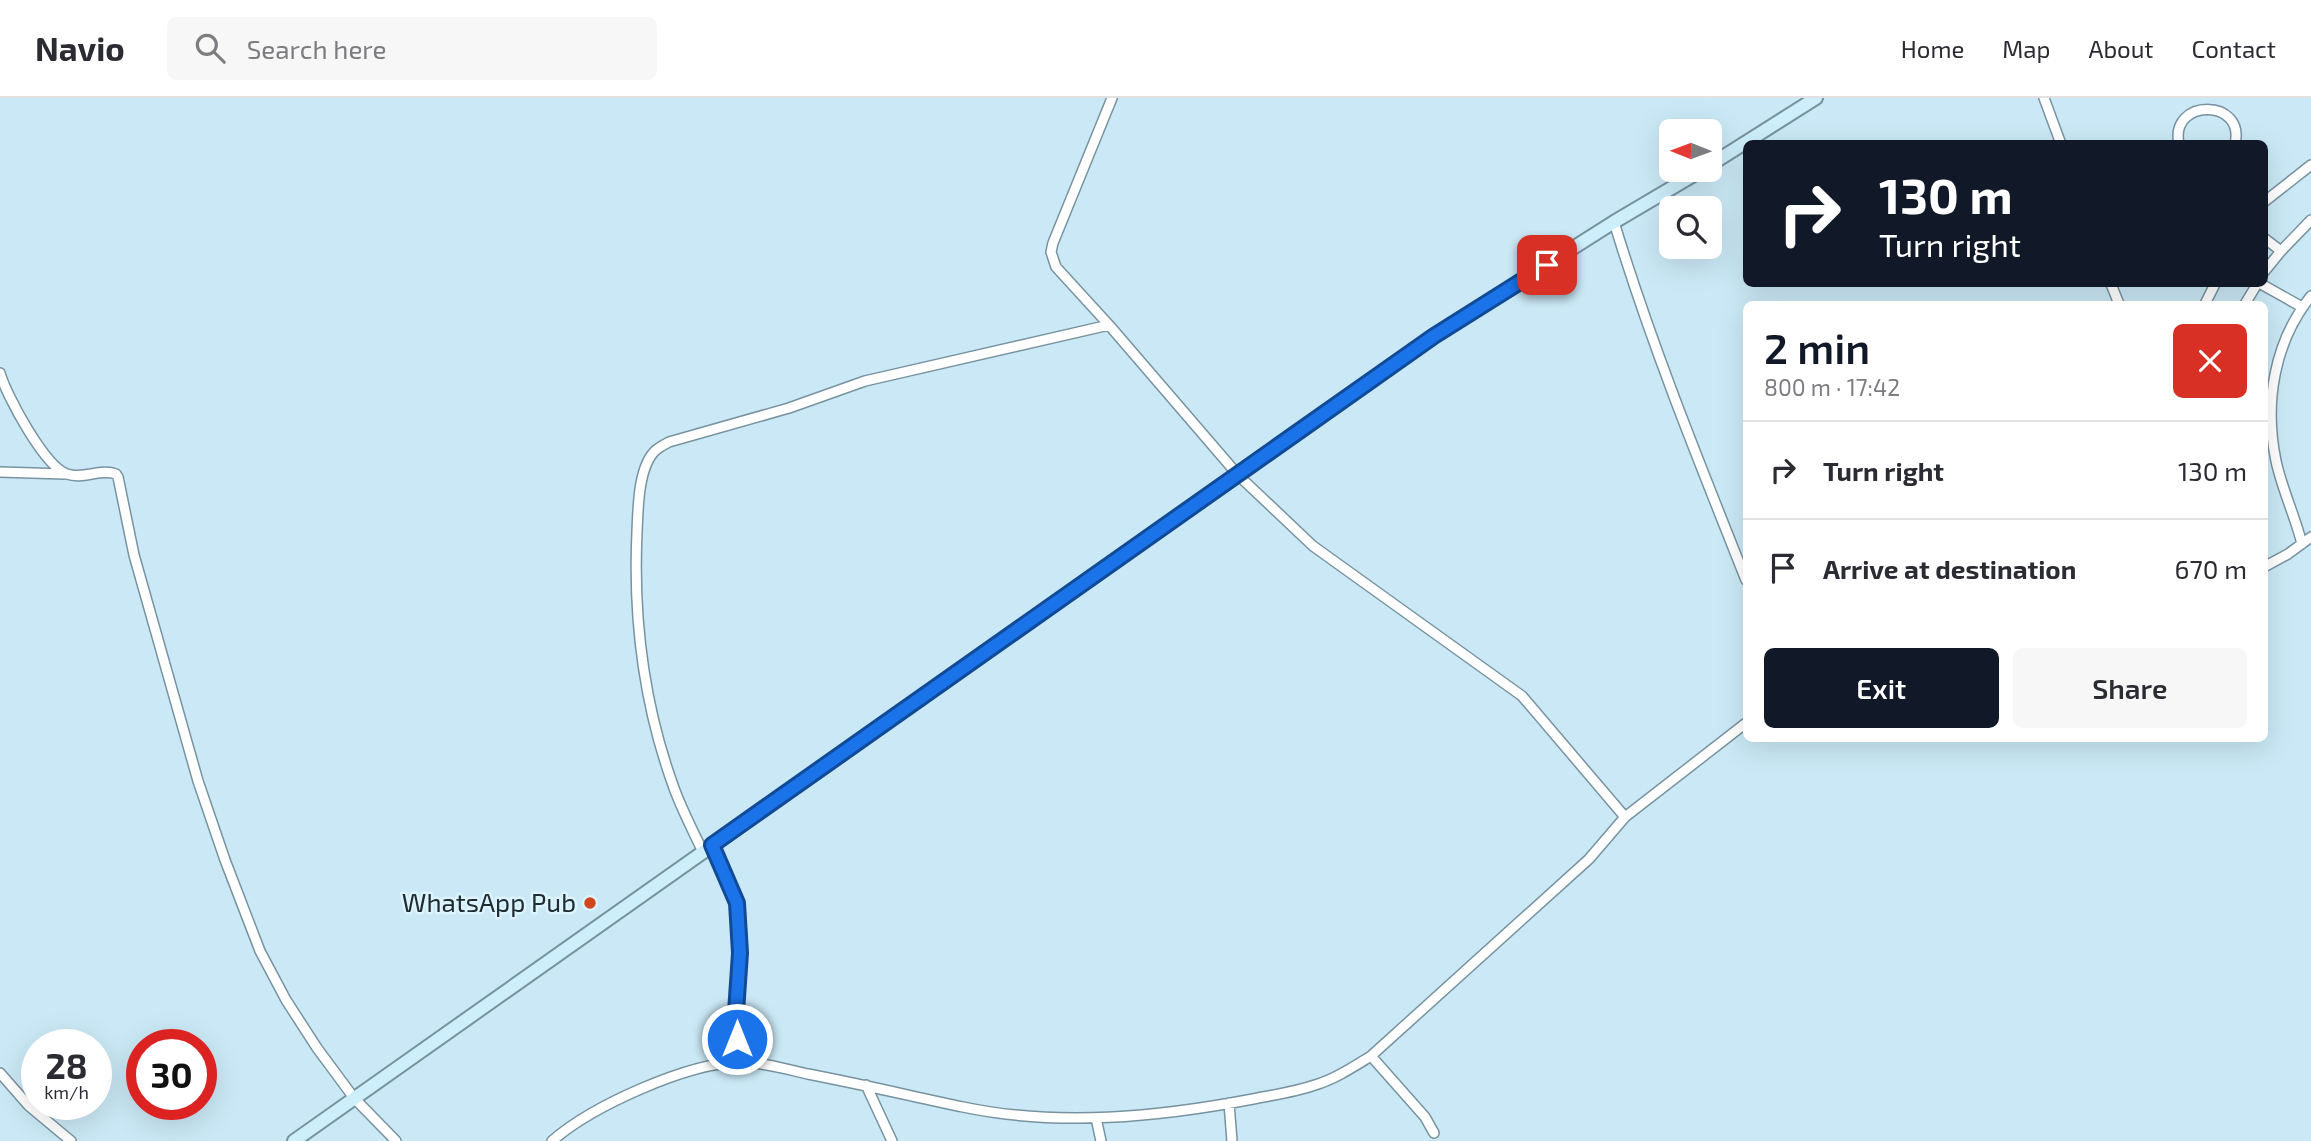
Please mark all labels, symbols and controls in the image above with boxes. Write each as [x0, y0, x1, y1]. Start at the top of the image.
search box [167, 17, 657, 80]
text: Navio [35, 28, 125, 68]
icon: search [191, 29, 229, 67]
text: Search here [247, 33, 386, 64]
text: Home [1901, 34, 1964, 63]
text: Map [2002, 34, 2050, 63]
text: About [2088, 34, 2154, 63]
text: Contact [2192, 34, 2276, 63]
north arrow [1659, 119, 1722, 182]
map controls [1659, 119, 1722, 259]
text: 130 m [1879, 165, 2013, 224]
icon: right [1764, 168, 1855, 259]
button: search [1659, 196, 1722, 259]
text: Turn right [1879, 225, 2021, 263]
pin [1517, 235, 1577, 295]
icon: arrive [1528, 246, 1566, 284]
text: 2 min [1764, 322, 1870, 372]
button: close [2173, 324, 2247, 398]
text: 800 m · 17:42 [1764, 373, 1900, 401]
icon: right [1764, 451, 1802, 489]
text: Turn right [1823, 455, 1944, 486]
text: 130 m [2178, 455, 2247, 486]
icon: arrive [1764, 549, 1802, 587]
text: Arrive at destination [1823, 553, 2076, 584]
text: 670 m [2175, 553, 2247, 584]
button: Exit [1764, 648, 1999, 728]
button: Share [2013, 648, 2247, 728]
place label: WhatsApp Pub [402, 886, 576, 917]
marker: WhatsApp Pub [582, 895, 598, 911]
position arrow [700, 1002, 774, 1076]
speed limit sign: 30 [126, 1029, 217, 1120]
text: 28 [45, 1044, 88, 1086]
text: km/h [44, 1081, 89, 1103]

